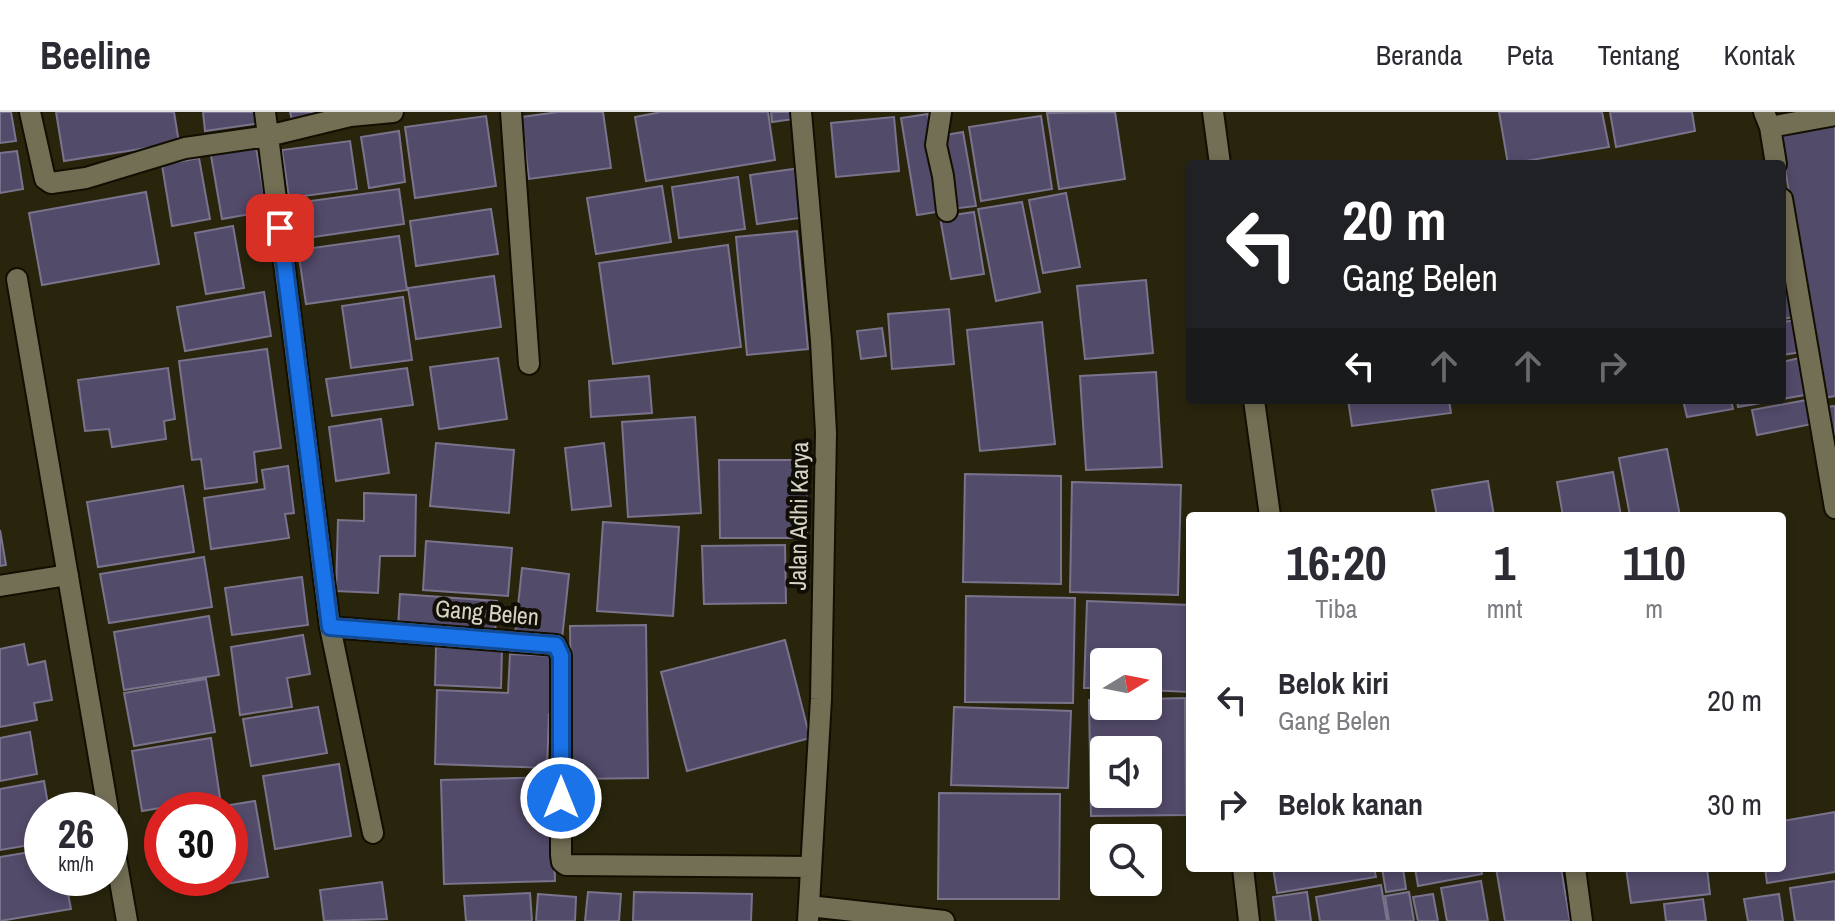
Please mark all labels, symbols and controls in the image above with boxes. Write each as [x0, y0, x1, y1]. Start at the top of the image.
text: Beeline [40, 30, 151, 81]
text: Beranda [1376, 36, 1463, 74]
text: Peta [1507, 36, 1554, 74]
text: Tentang [1598, 36, 1680, 74]
text: Kontak [1724, 36, 1795, 74]
text: 20 m [1342, 182, 1447, 257]
icon: left [1210, 192, 1314, 296]
pin [246, 194, 314, 262]
icon: arrive [258, 206, 302, 250]
text: Gang Belen [1342, 254, 1498, 302]
icon: left [1338, 344, 1382, 388]
icon: ahead [1422, 344, 1466, 388]
icon: ahead [1506, 344, 1550, 388]
icon: right [1590, 344, 1634, 388]
street label: Jalan Adhi Karya [781, 441, 815, 591]
text: 16:20 [1286, 530, 1387, 595]
text: 1 [1494, 530, 1516, 595]
text: 110 [1622, 530, 1686, 595]
text: Tiba [1315, 591, 1357, 626]
text: mnt [1487, 591, 1522, 626]
text: m [1645, 591, 1663, 626]
street label: Gang Belen [434, 592, 540, 632]
north arrow [1090, 648, 1162, 720]
map controls [1090, 648, 1162, 896]
text: Belok kiri [1278, 663, 1389, 703]
icon: left [1210, 678, 1254, 722]
text: 20 m [1707, 680, 1762, 720]
text: Gang Belen [1278, 703, 1391, 738]
button: sound [1090, 736, 1162, 808]
position arrow [519, 756, 603, 840]
icon: right [1210, 782, 1254, 826]
text: Belok kanan [1278, 784, 1423, 824]
text: 30 m [1707, 784, 1762, 824]
speed limit sign: 30 [144, 792, 248, 896]
text: 26 [58, 807, 94, 860]
button: search [1090, 824, 1162, 896]
text: km/h [58, 850, 94, 877]

